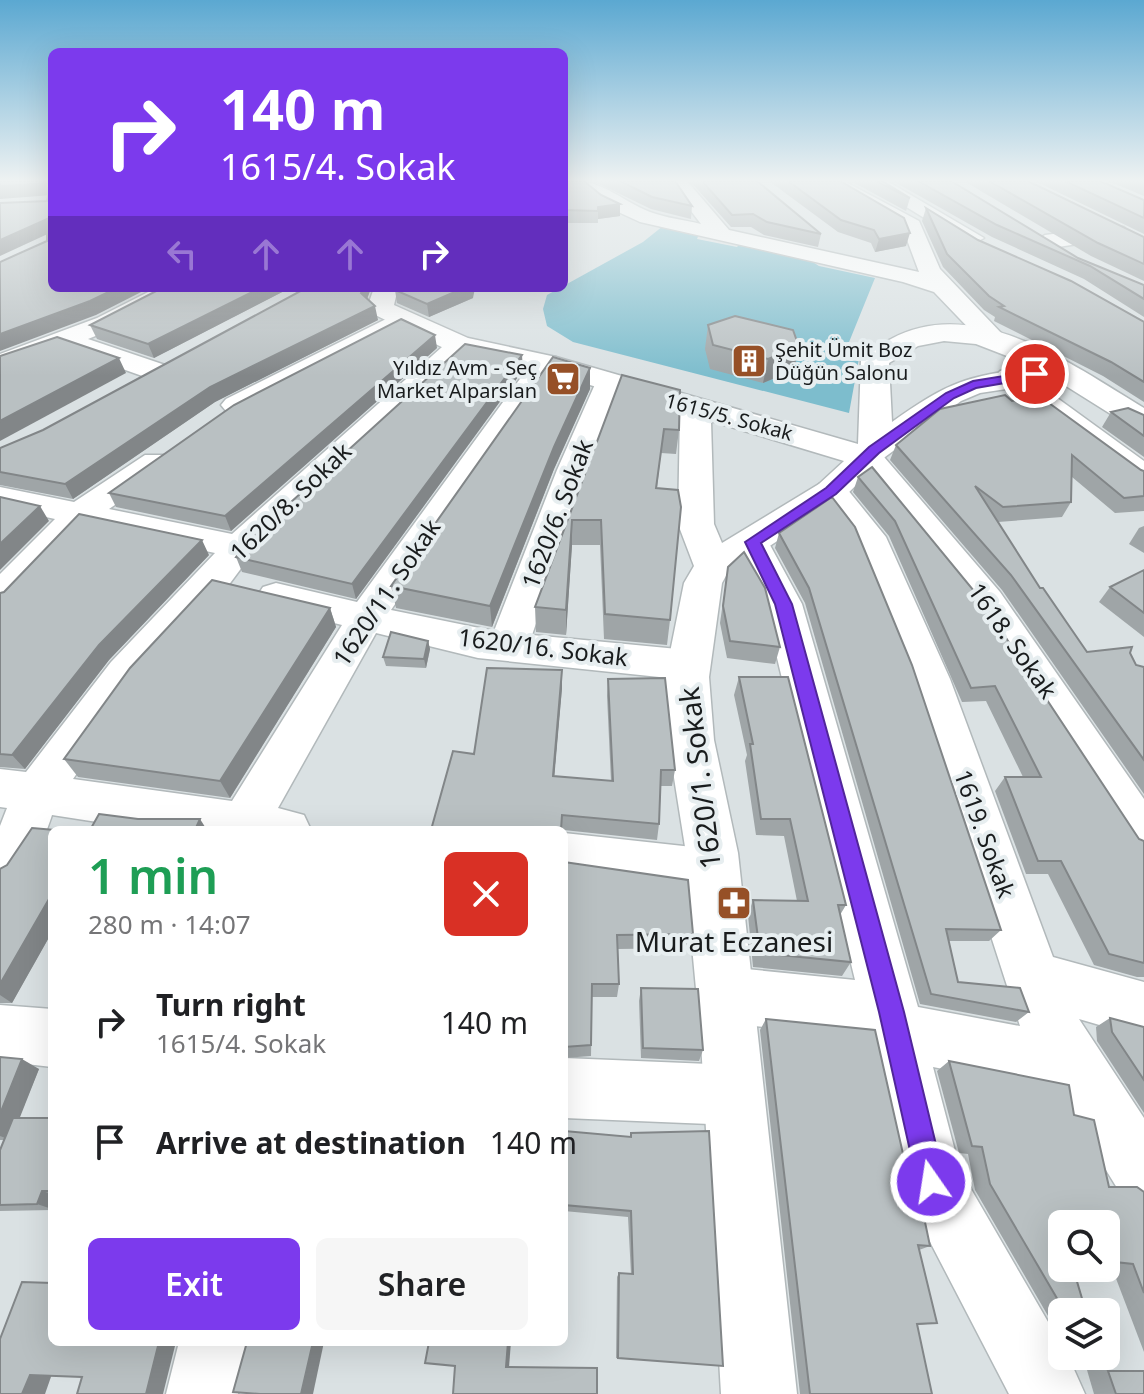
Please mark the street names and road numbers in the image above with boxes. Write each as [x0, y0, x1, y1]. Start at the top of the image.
street label: 1615/5. Sokak [662, 387, 796, 447]
street label: 1620/8. Sokak [222, 434, 358, 567]
street label: 1620/6. Sokak [513, 434, 600, 593]
street label: 1620/11. Sokak [324, 512, 447, 672]
street label: 1618. Sokak [961, 576, 1065, 705]
street label: 1620/16. Sokak [456, 620, 630, 673]
street label: 1620/1. Sokak [669, 685, 729, 871]
street label: 1619. Sokak [947, 765, 1024, 902]

